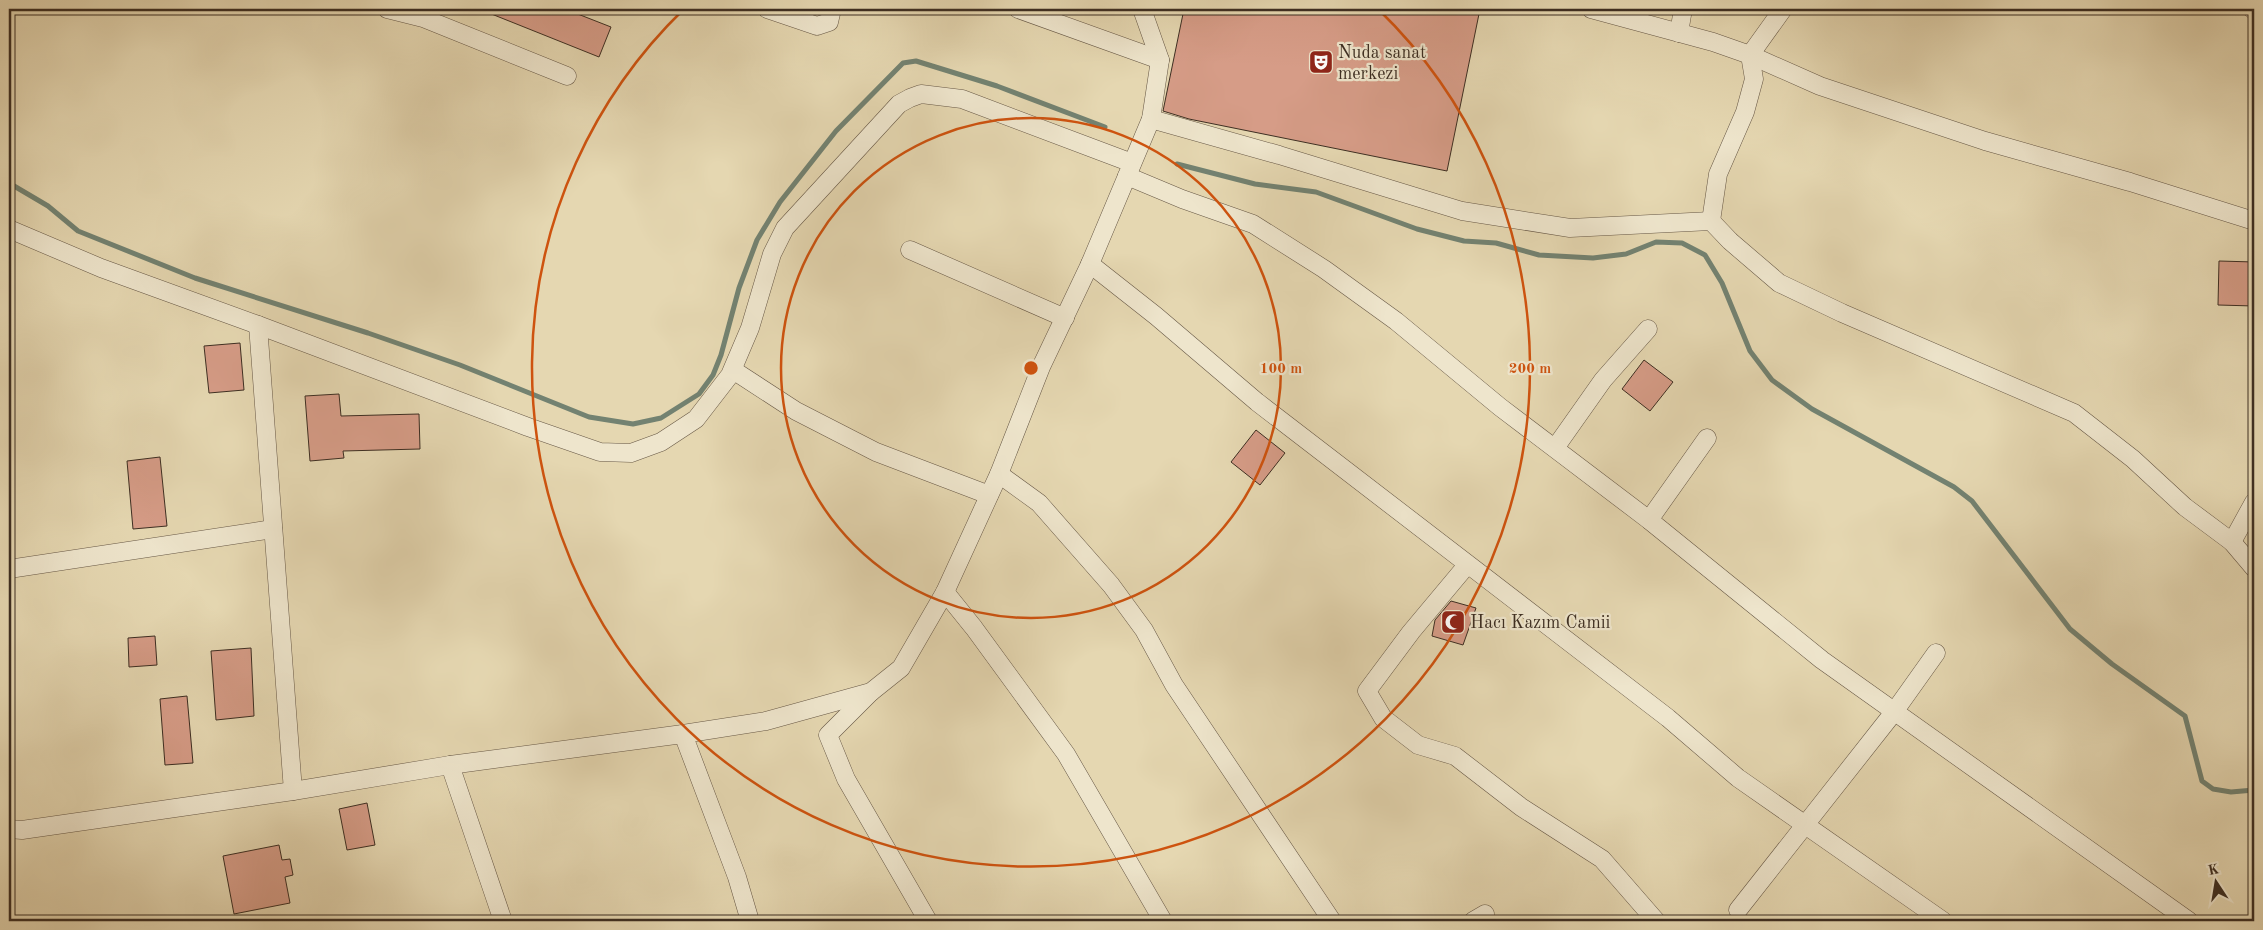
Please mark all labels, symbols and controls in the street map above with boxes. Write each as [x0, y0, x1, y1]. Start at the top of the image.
place label: Nuda sanat merkezi [1338, 44, 1426, 83]
theatre icon: Nuda sanat merkezi [1308, 49, 1334, 75]
centre of rings [1022, 359, 1040, 377]
text: 100 m [1260, 362, 1302, 377]
text: 200 m [1509, 362, 1551, 377]
mosque icon: Hacı Kazım Camii [1440, 609, 1466, 635]
place label: Hacı Kazım Camii [1470, 614, 1611, 632]
north arrow [2190, 858, 2240, 908]
text: K [2207, 862, 2220, 878]

